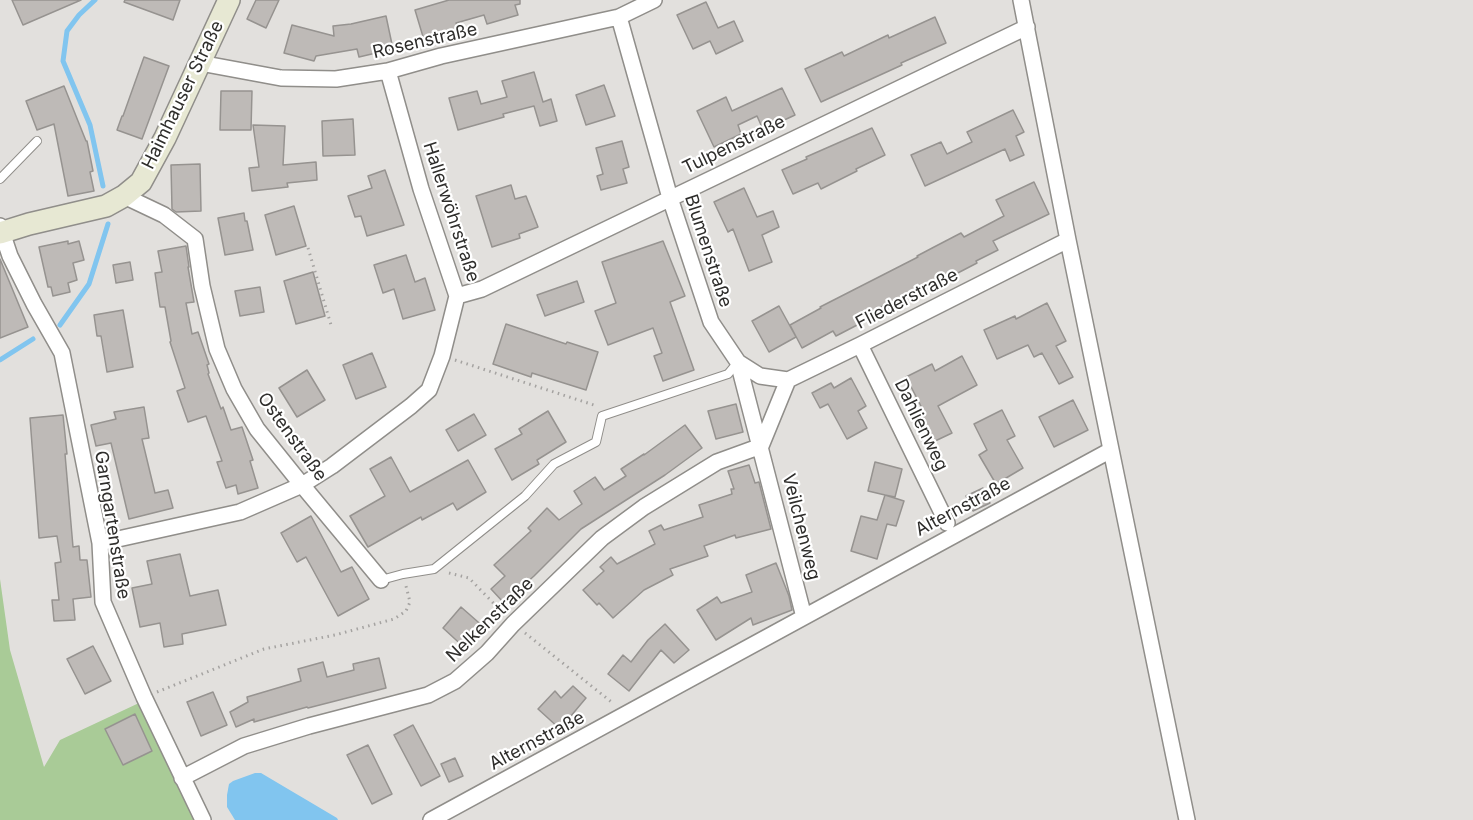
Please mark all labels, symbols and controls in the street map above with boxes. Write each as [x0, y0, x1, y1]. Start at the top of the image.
street label: Haimhauser Straße [138, 17, 228, 173]
street label: Rosenstraße [371, 18, 479, 64]
street label: Tulpenstraße [679, 111, 789, 179]
street label: Hallerwöhrstraße [418, 139, 484, 285]
street label: Blumenstraße [680, 192, 736, 310]
street label: Fliederstraße [852, 264, 962, 334]
street label: Dahlienweg [889, 376, 953, 474]
street label: Ostenstraße [253, 389, 331, 485]
street label: Garngartenstraße [90, 449, 134, 601]
street label: Veilchenweg [777, 472, 825, 582]
street label: Alternstraße [912, 473, 1014, 541]
street label: Nelkenstraße [442, 573, 538, 667]
street label: Alternstraße [486, 707, 588, 775]

